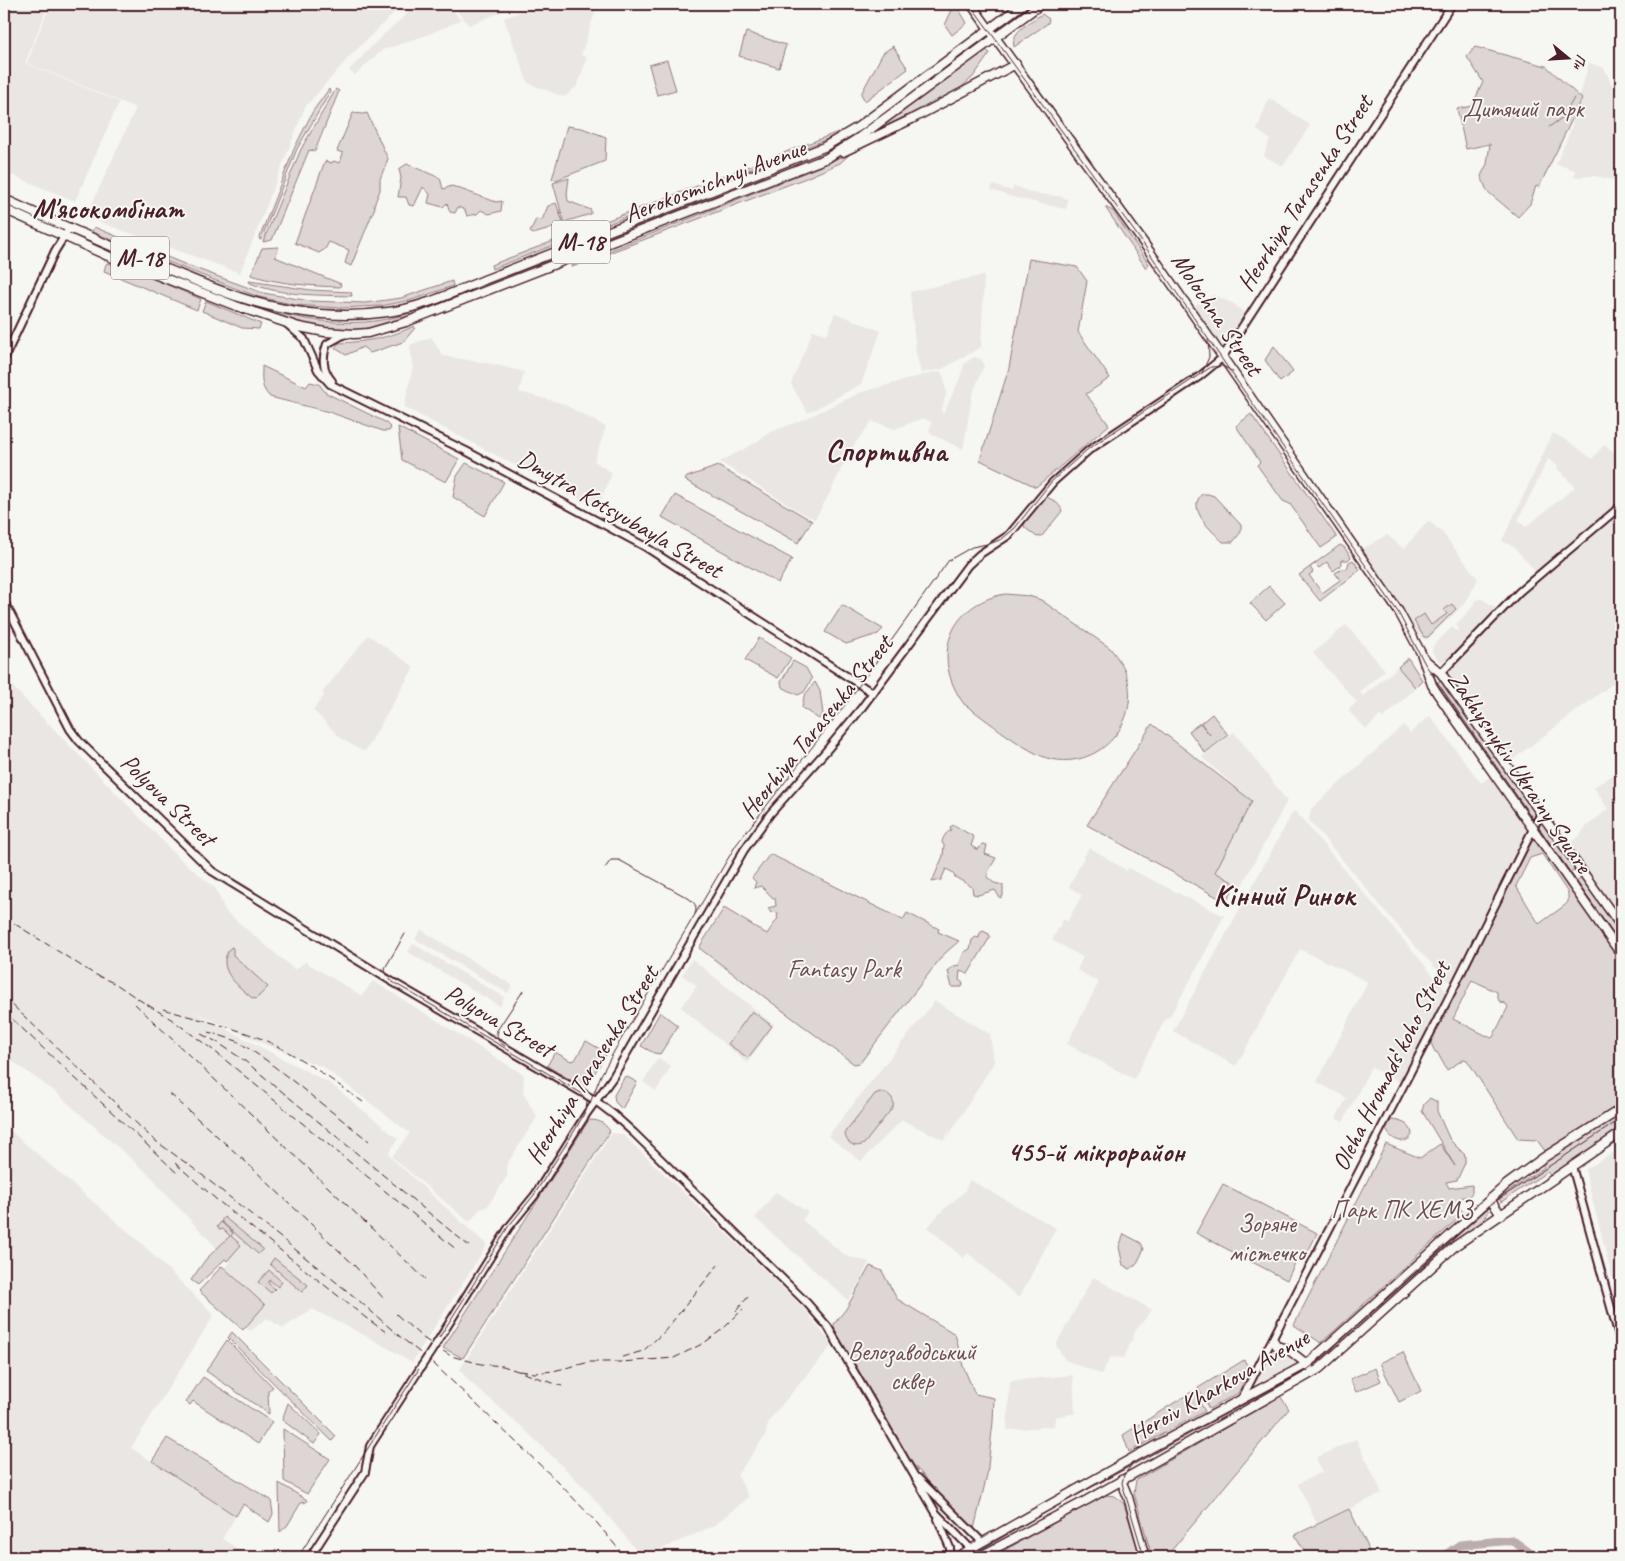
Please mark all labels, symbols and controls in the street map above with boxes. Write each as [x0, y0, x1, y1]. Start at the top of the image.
north arrow [1542, 32, 1592, 82]
text: Пн [1569, 52, 1590, 72]
street label: Heorhiya Tarasenka Street [1230, 87, 1382, 297]
park label: Дитячий парк [1462, 93, 1585, 125]
street label: Aerokosmichnyi Avenue [620, 131, 812, 230]
district label: М'ясокомбінат [32, 191, 185, 226]
road number: М-18 [552, 220, 610, 264]
road number: М-18 [111, 237, 169, 280]
street label: Molochna Street [1164, 246, 1271, 384]
district label: Спортивна [825, 432, 949, 470]
street label: Dmytra Kotsyubayla Street [512, 442, 730, 587]
street label: Heorhiya Tarasenka Street [732, 626, 902, 825]
street label: Zakhysnykiv Ukrainy Square [1440, 665, 1601, 881]
street label: Polyova Street [114, 747, 225, 856]
district label: Кінний Ринок [1213, 876, 1357, 914]
park label: Fantasy Park [787, 953, 902, 985]
street label: Oleha Hromadsʹkoho Street [1324, 953, 1459, 1176]
street label: Heorhiya Tarasenka Street [518, 958, 667, 1170]
street label: Polyova Street [439, 977, 562, 1067]
district label: 455-й мікрорайон [1007, 1134, 1186, 1169]
park label: Парк ПК ХЕМЗ [1331, 1194, 1475, 1226]
park label: Зоряне містечко [1229, 1208, 1308, 1269]
street label: Heroiv Kharkova Avenue [1123, 1321, 1316, 1451]
park label: Велозаводський сквер [848, 1336, 978, 1397]

